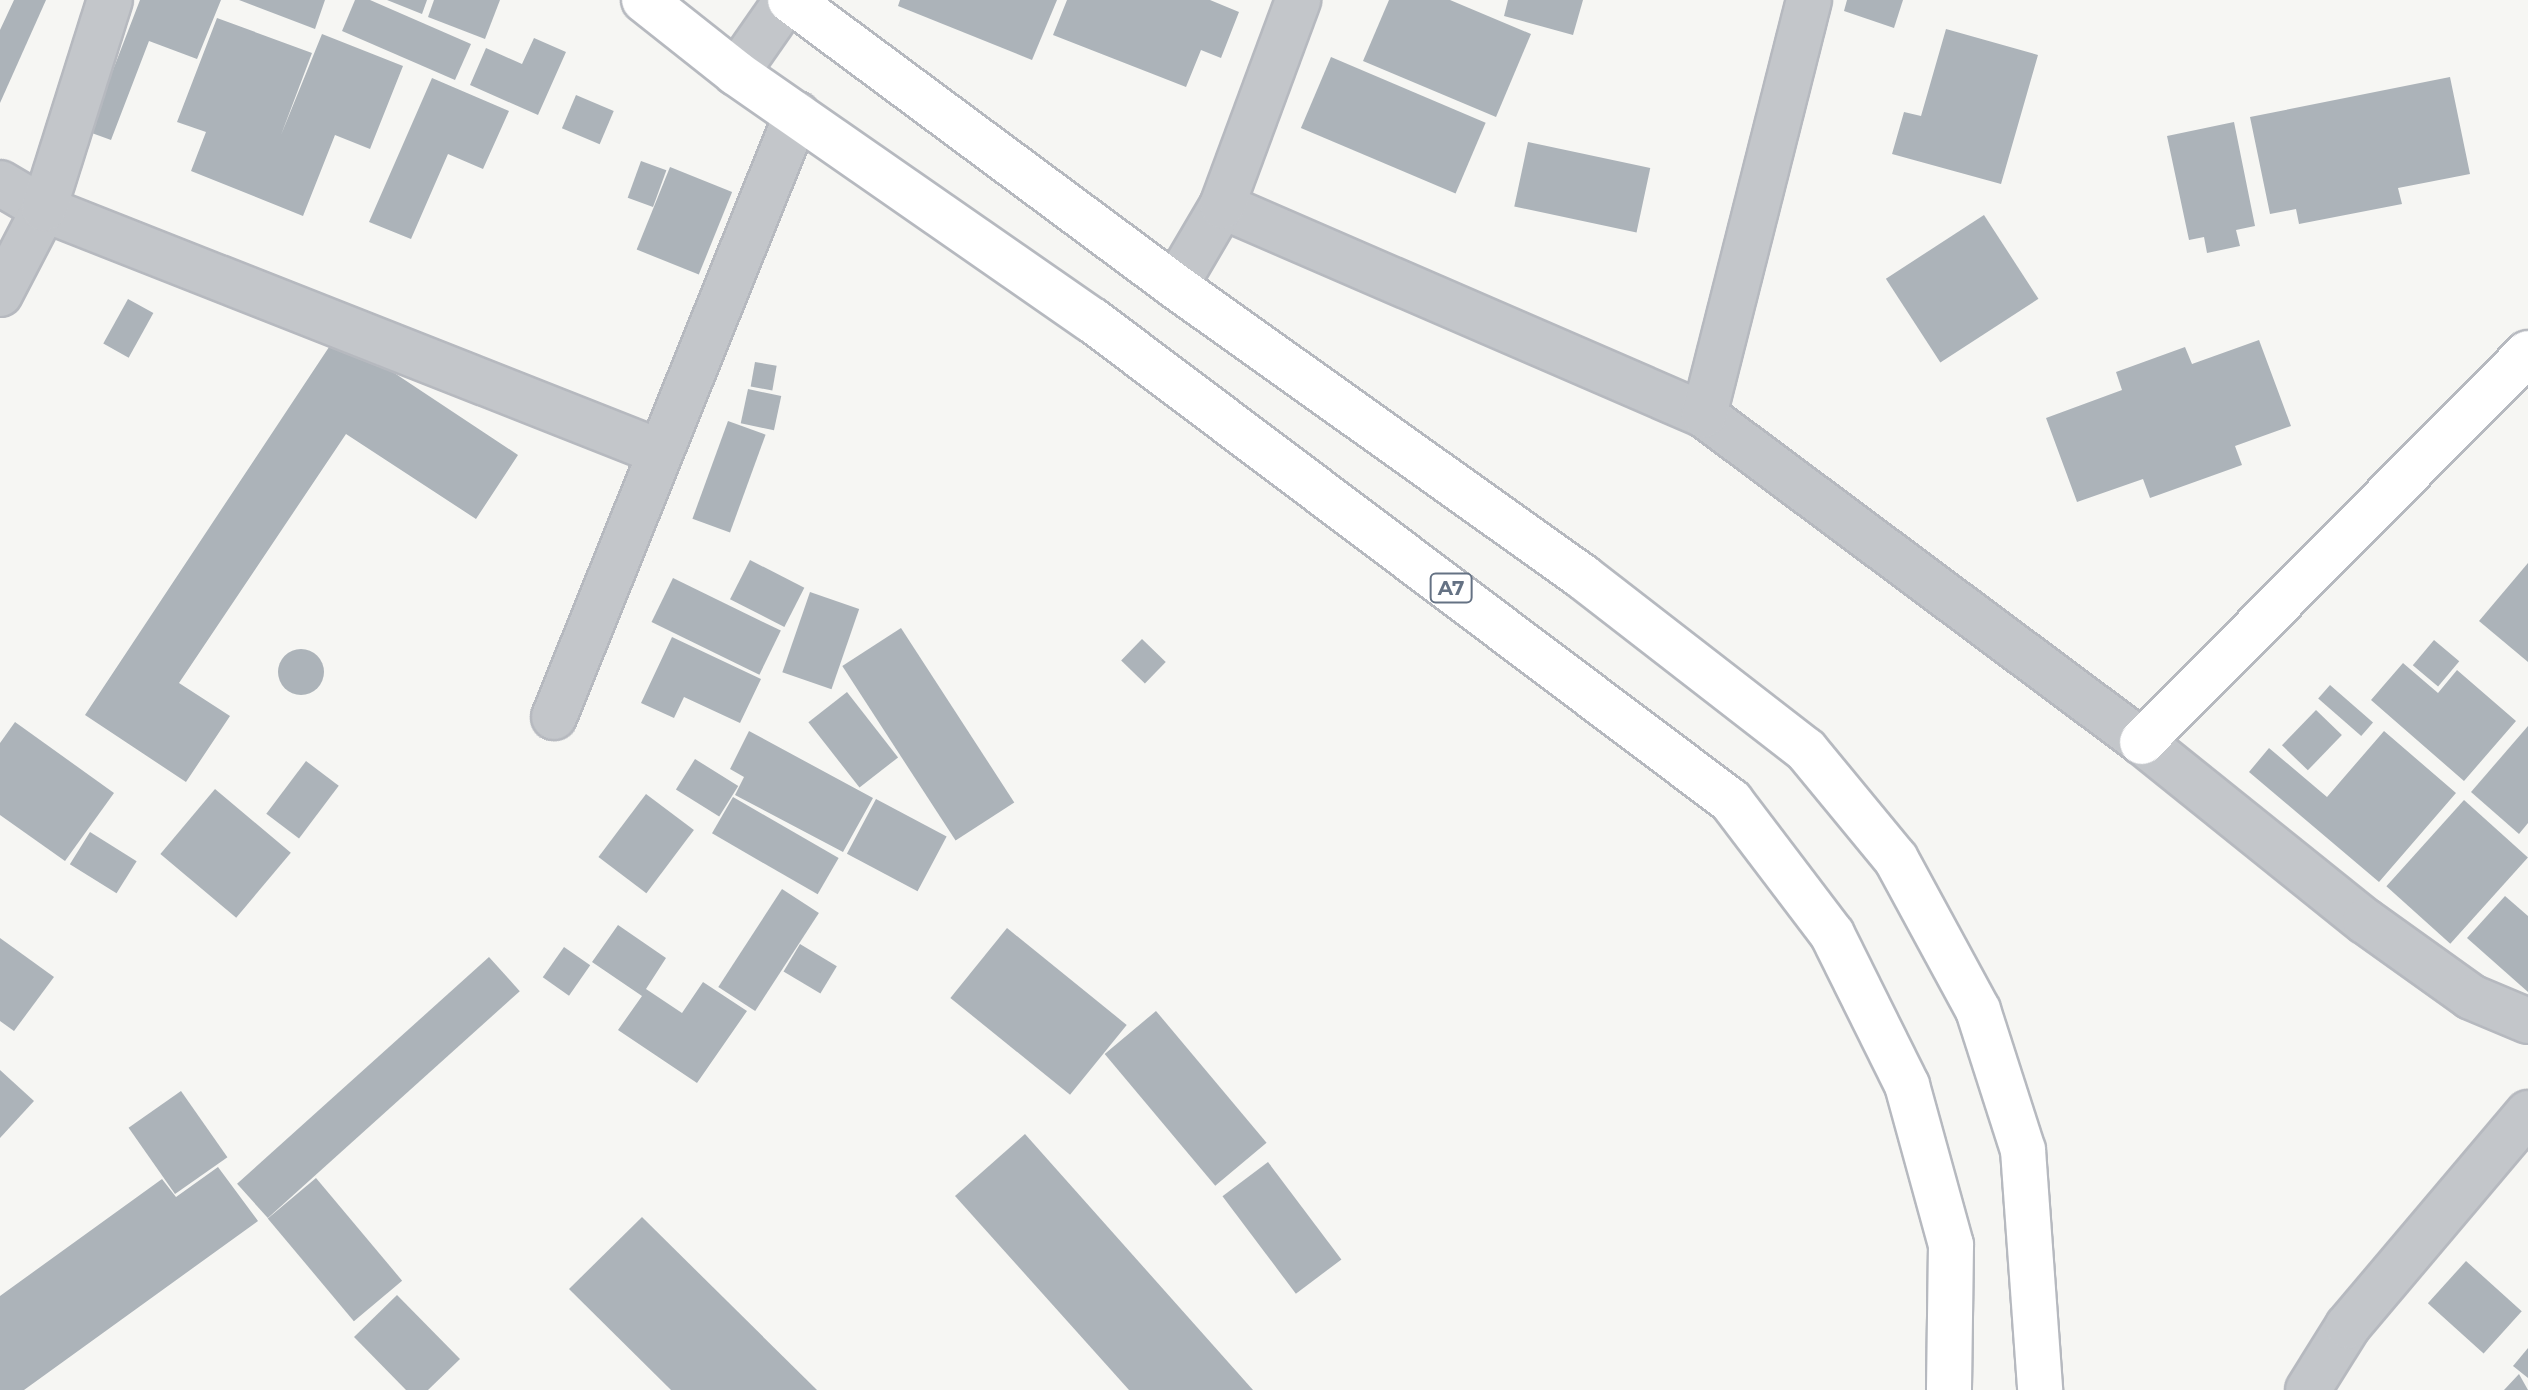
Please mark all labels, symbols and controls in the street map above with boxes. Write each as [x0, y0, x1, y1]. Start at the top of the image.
road number: A7 [1429, 572, 1473, 604]

